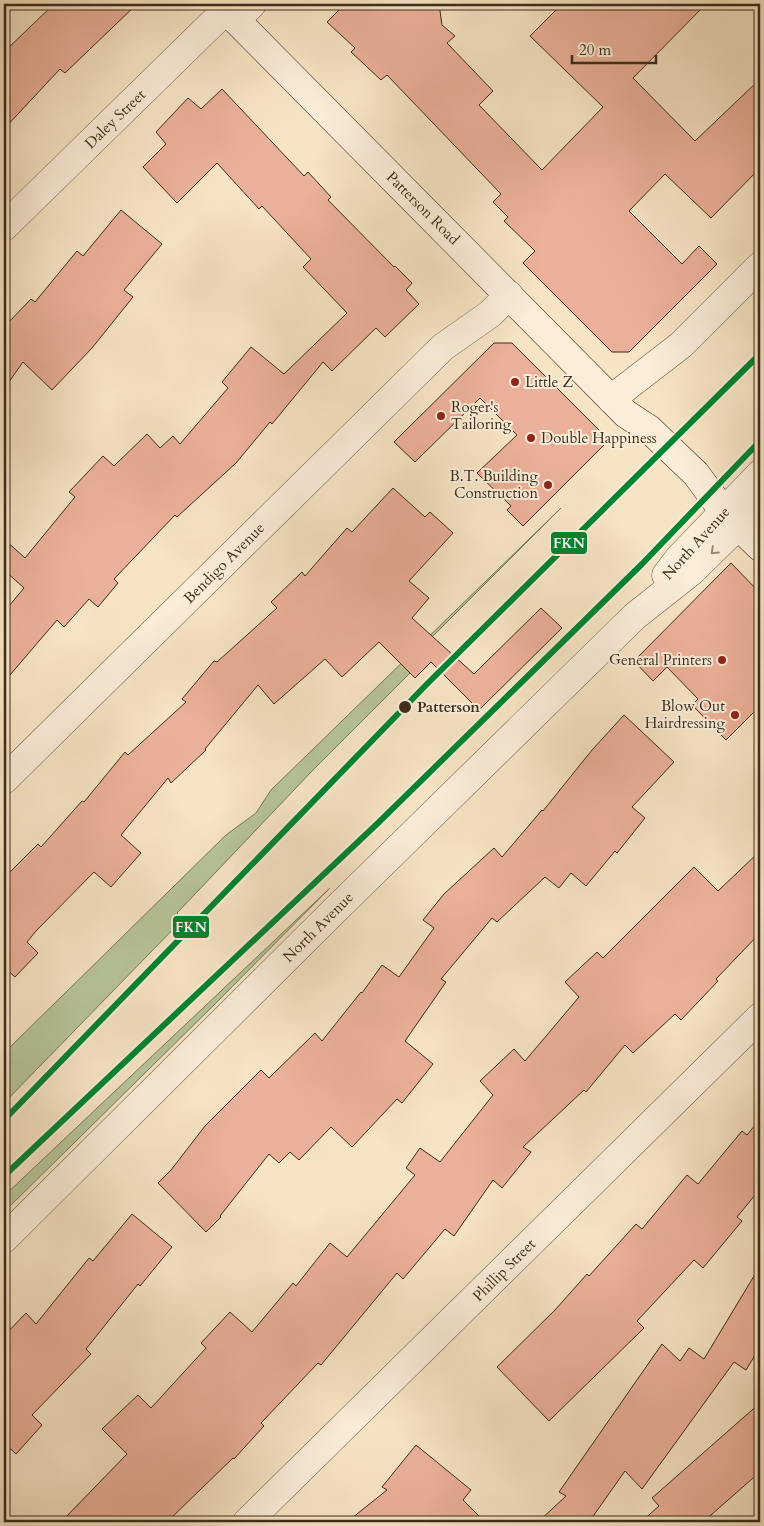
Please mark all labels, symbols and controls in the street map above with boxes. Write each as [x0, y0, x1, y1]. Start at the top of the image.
scale bar [572, 32, 655, 64]
text: 20 m [579, 40, 611, 60]
street label: Daley Street [80, 85, 150, 153]
street label: Patterson Road [382, 167, 464, 249]
place label: Little Z [525, 372, 573, 392]
marker: Little Z [509, 376, 521, 388]
place label: Roger's Tailoring [451, 397, 512, 434]
marker: Roger's Tailoring [435, 410, 447, 422]
place label: Double Happiness [541, 428, 657, 448]
marker: Double Happiness [525, 432, 537, 444]
place label: B.T. Building Construction [450, 466, 539, 503]
marker: B.T. Building Construction [542, 479, 554, 491]
street label: North Avenue [658, 502, 734, 584]
street label: Bendigo Avenue [179, 518, 269, 608]
line badge: FKN [550, 531, 588, 555]
text: FKN [553, 534, 585, 553]
one-way arrow [710, 545, 719, 554]
place label: General Printers [609, 650, 712, 670]
marker: General Printers [716, 654, 728, 666]
place label: Blow Out Hairdressing [645, 696, 726, 733]
place label: Patterson [417, 697, 480, 717]
marker: Patterson [397, 699, 413, 715]
marker: Blow Out Hairdressing [729, 709, 741, 721]
street label: North Avenue [278, 887, 358, 967]
line badge: FKN [172, 915, 210, 939]
text: FKN [175, 918, 207, 937]
street label: Phillip Street [468, 1234, 540, 1306]

